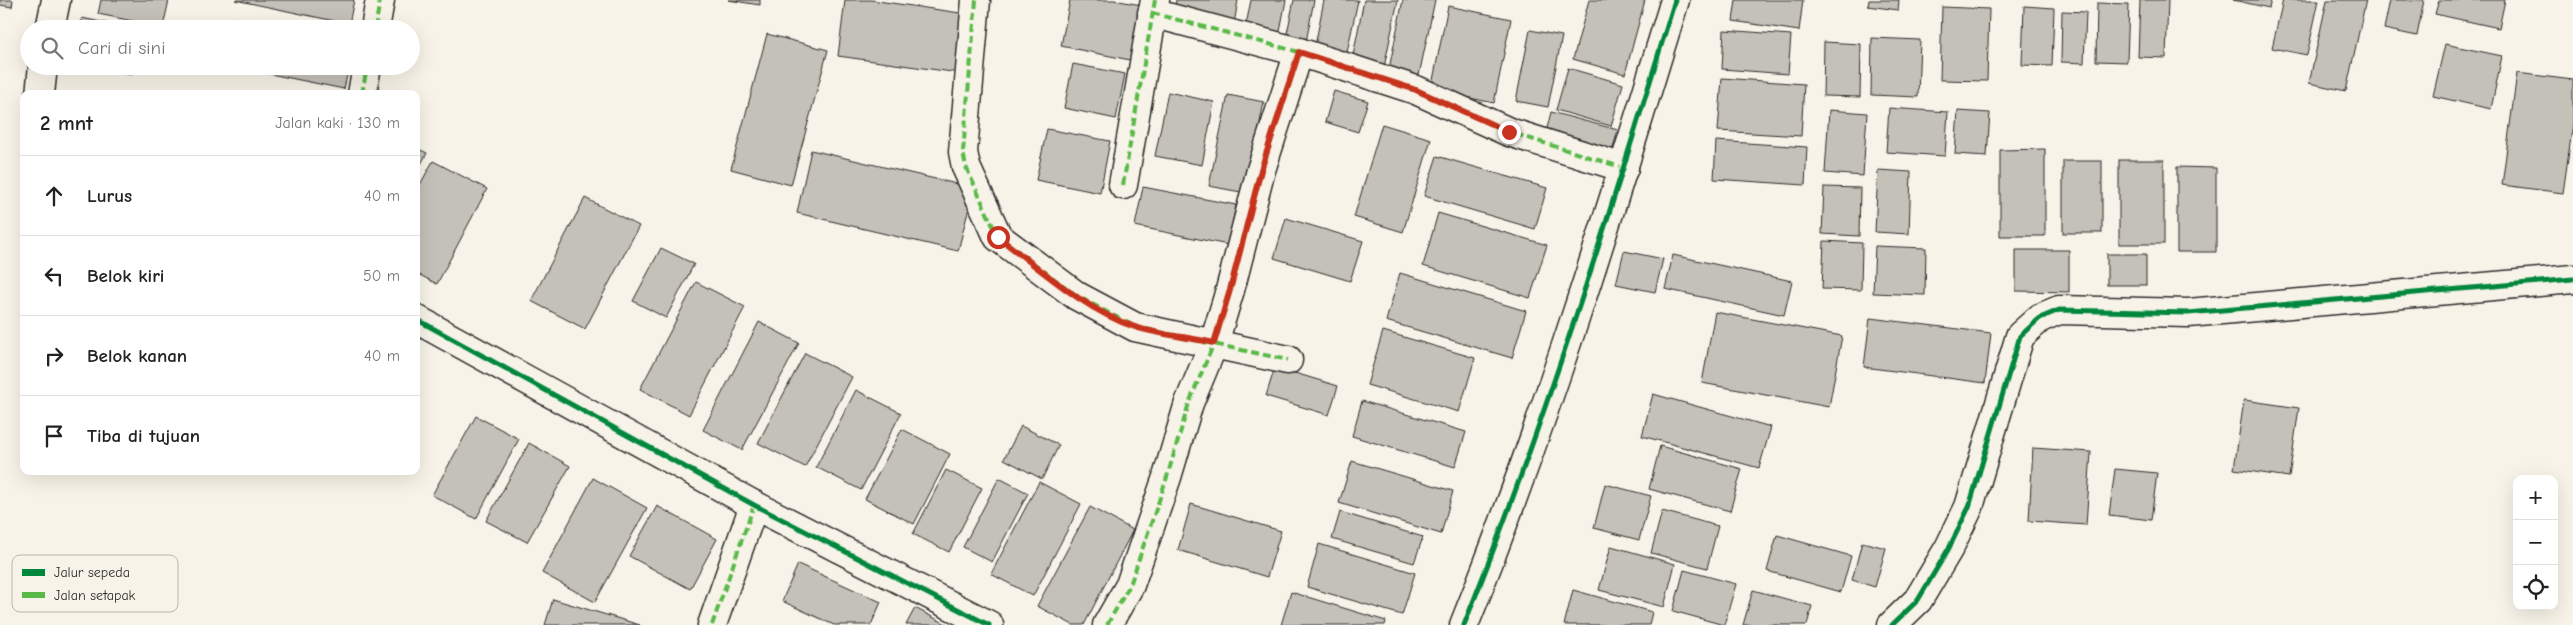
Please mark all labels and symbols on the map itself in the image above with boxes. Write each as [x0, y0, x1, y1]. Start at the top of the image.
route end [1498, 121, 1521, 144]
route start [987, 226, 1010, 249]
legend [12, 555, 178, 612]
text: Jalur sepeda [54, 564, 130, 581]
text: Jalan setapak [54, 587, 136, 604]

